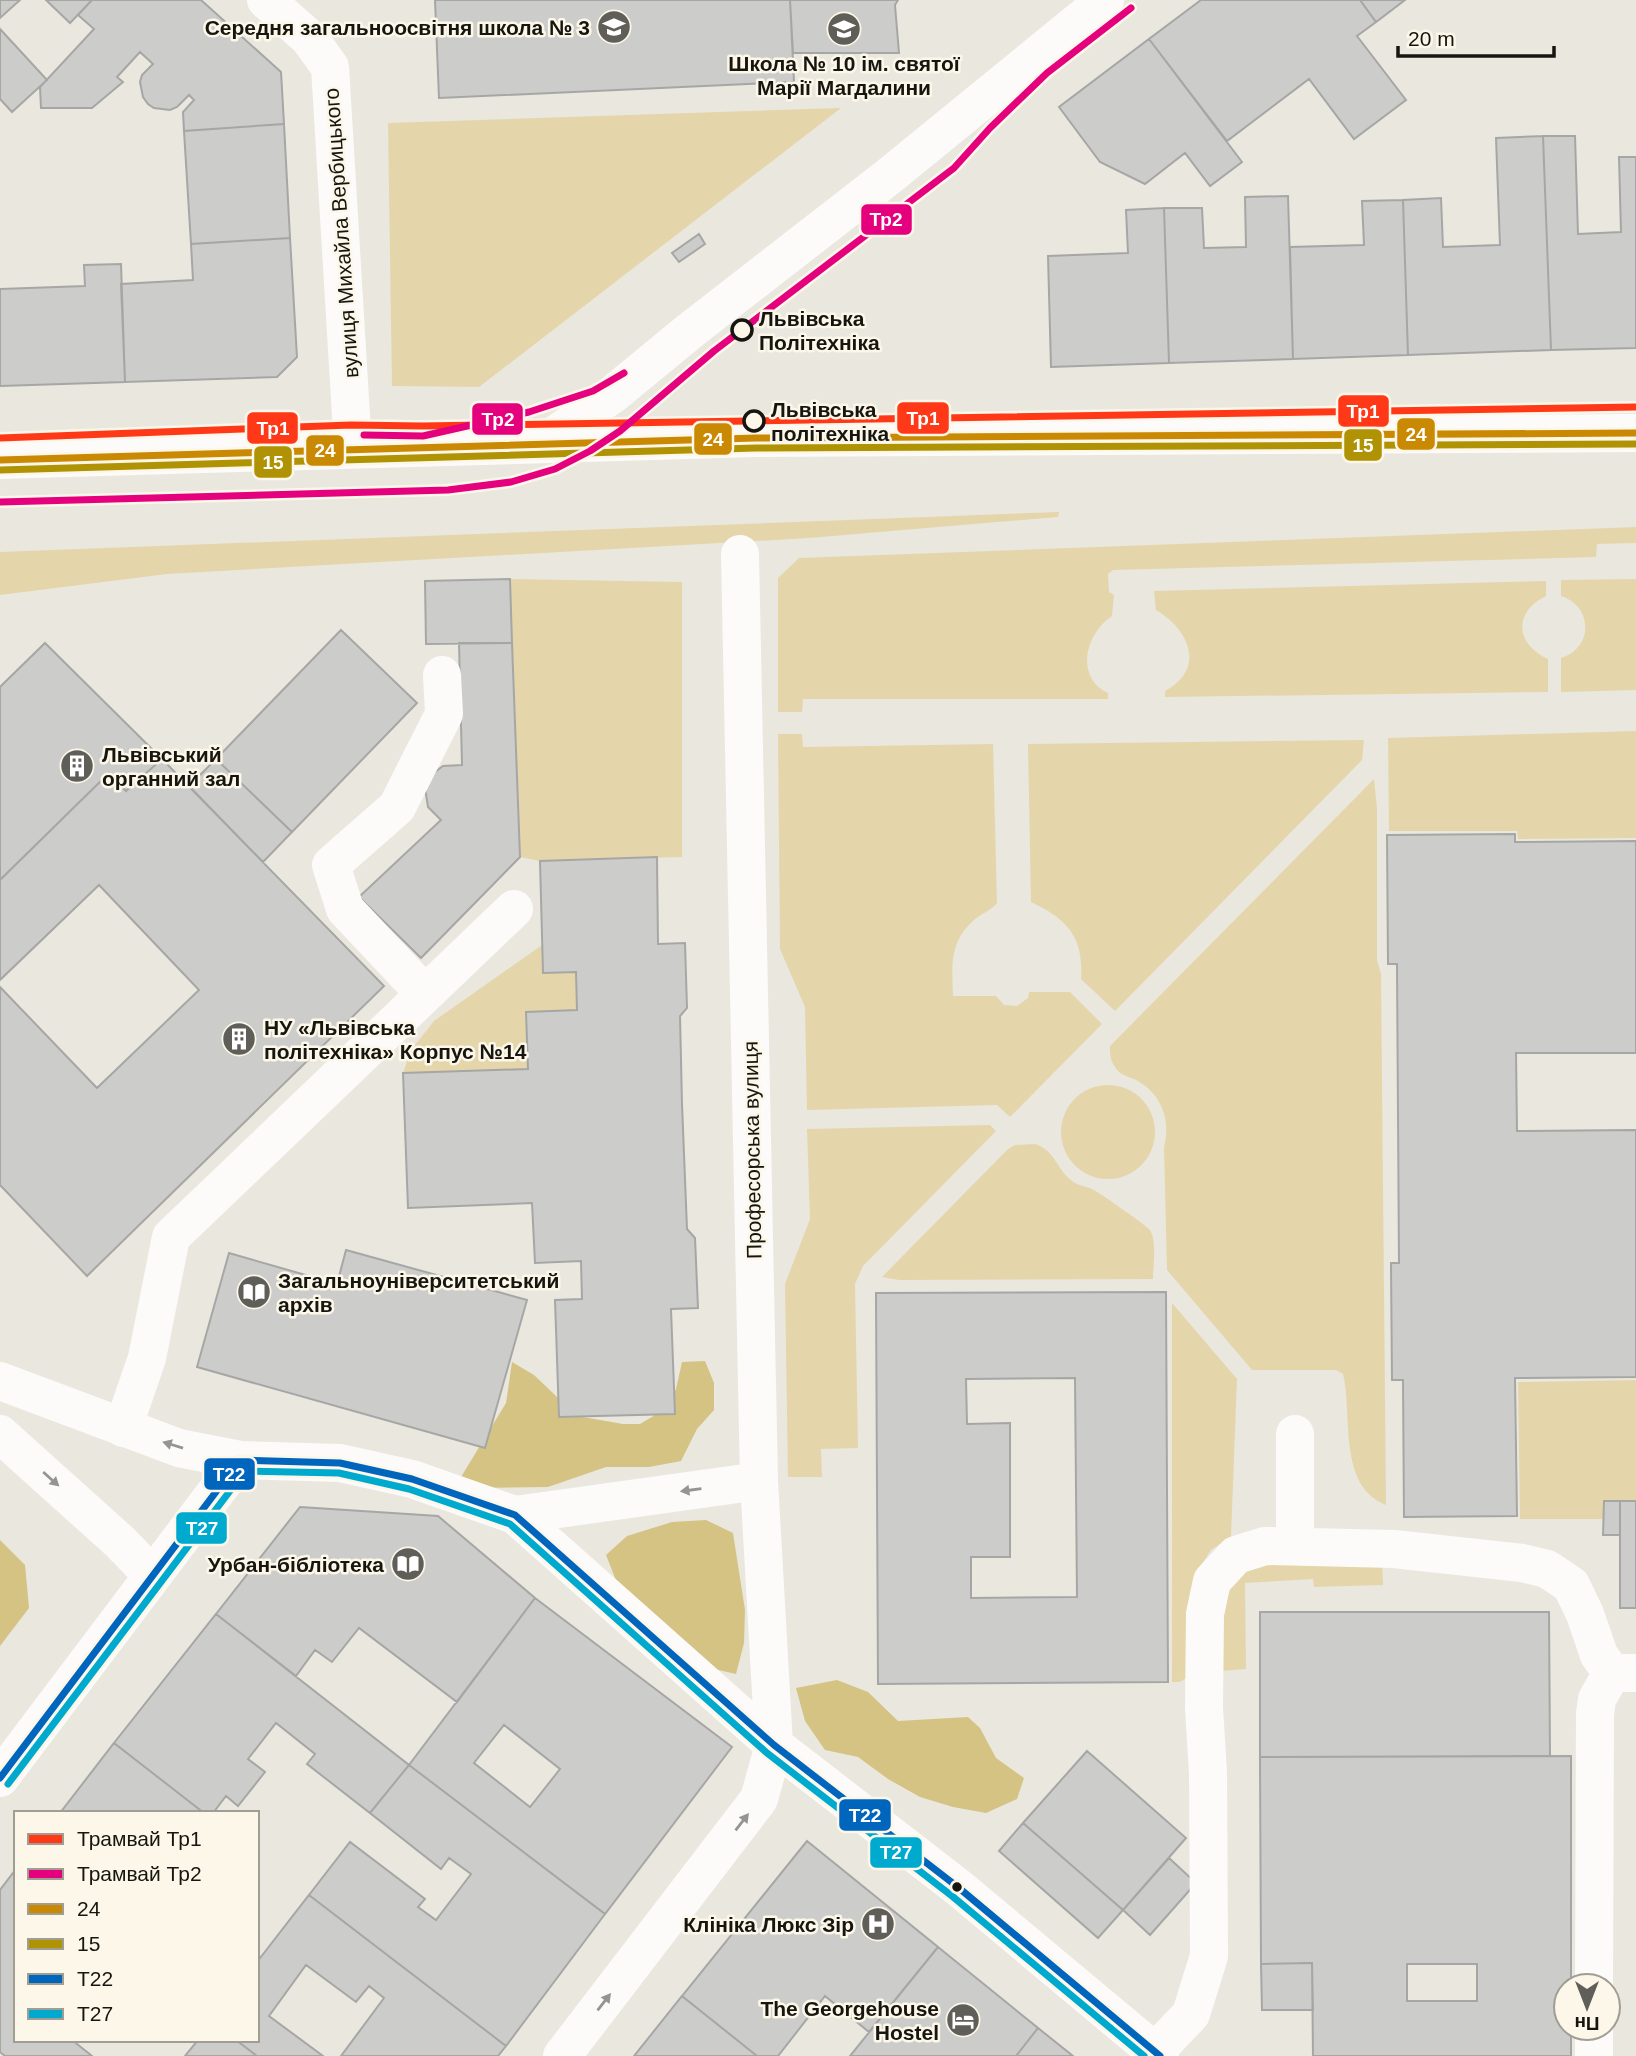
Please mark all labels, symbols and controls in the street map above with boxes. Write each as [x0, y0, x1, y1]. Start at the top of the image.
school or university icon: Середня загальноосвітня школа № 3 [595, 8, 633, 46]
school or university icon: Школа № 10 ім. святої Марії Магдалини [825, 10, 863, 48]
scale bar [1398, 14, 1554, 58]
place label: Середня загальноосвітня школа № 3 [205, 16, 590, 39]
text: 20 m [1408, 27, 1455, 50]
place label: Школа № 10 ім. святої Марії Магдалини [728, 52, 961, 99]
street label: вулиця Михайла Вербицького [319, 87, 363, 379]
line badge: Тр2 [860, 203, 913, 236]
text: Тр2 [869, 209, 903, 230]
place label: Львівська Політехніка [759, 307, 880, 354]
marker: Львівська Політехніка [731, 319, 753, 341]
line badge: Тр1 [1337, 394, 1390, 428]
place label: Львівська політехніка [771, 398, 890, 445]
line badge: Тр1 [896, 401, 950, 435]
text: Тр1 [1346, 401, 1380, 422]
line badge: Тр2 [471, 402, 524, 436]
text: Тр1 [906, 408, 940, 429]
text: Тр2 [481, 409, 515, 430]
marker: Львівська політехніка [743, 410, 765, 432]
line badge: Тр1 [246, 411, 299, 445]
line badge: 24 [1396, 417, 1436, 451]
text: Тр1 [256, 418, 290, 439]
line badge: 24 [693, 422, 733, 456]
text: 24 [1405, 424, 1427, 445]
line badge: 15 [1343, 428, 1383, 462]
text: 24 [702, 429, 724, 450]
line badge: 24 [305, 434, 345, 467]
text: 15 [1352, 435, 1374, 456]
text: 24 [314, 440, 336, 461]
line badge: 15 [253, 445, 293, 479]
text: 15 [262, 452, 284, 473]
place label: Львівський органний зал [102, 743, 240, 790]
building icon: Львівський органний зал [58, 747, 96, 785]
place label: НУ «Львівська політехніка» Корпус №14 [264, 1016, 527, 1063]
building icon: НУ «Львівська політехніка» Корпус №14 [220, 1020, 258, 1058]
street label: Професорська вулиця [739, 1041, 765, 1259]
place label: Загальноуніверситетський архів [278, 1269, 559, 1316]
library icon: Загальноуніверситетський архів [235, 1273, 273, 1311]
one-way arrow [162, 1440, 183, 1450]
line badge: Т22 [203, 1457, 256, 1491]
text: Т22 [213, 1464, 245, 1485]
one-way arrow [42, 1471, 59, 1487]
one-way arrow [680, 1485, 702, 1496]
line badge: Т27 [175, 1511, 228, 1545]
text: Т27 [186, 1518, 218, 1539]
library icon: Урбан-бібліотека [389, 1545, 427, 1583]
place label: Урбан-бібліотека [208, 1553, 384, 1576]
line badge: Т22 [838, 1798, 892, 1832]
text: Т22 [849, 1805, 881, 1826]
legend [14, 1811, 259, 2042]
one-way arrow [735, 1813, 750, 1831]
text: Трамвай Тр1 [77, 1827, 202, 1850]
line badge: Т27 [869, 1836, 923, 1869]
text: Т27 [880, 1842, 912, 1863]
text: Трамвай Тр2 [77, 1862, 202, 1885]
unlabelled marker [950, 1880, 964, 1894]
text: 24 [77, 1897, 101, 1920]
hospital icon: Клініка Люкс Зір [859, 1905, 897, 1943]
place label: Клініка Люкс Зір [683, 1913, 854, 1936]
text: 15 [77, 1932, 100, 1955]
text: Т22 [77, 1967, 113, 1990]
north arrow [1552, 1972, 1622, 2042]
one-way arrow [596, 1993, 610, 2011]
place label: The Georgehouse Hostel [760, 1997, 939, 2044]
hotel icon: The Georgehouse Hostel [944, 2001, 982, 2039]
text: Т27 [77, 2002, 113, 2025]
text: Пн [1574, 2013, 1600, 2034]

